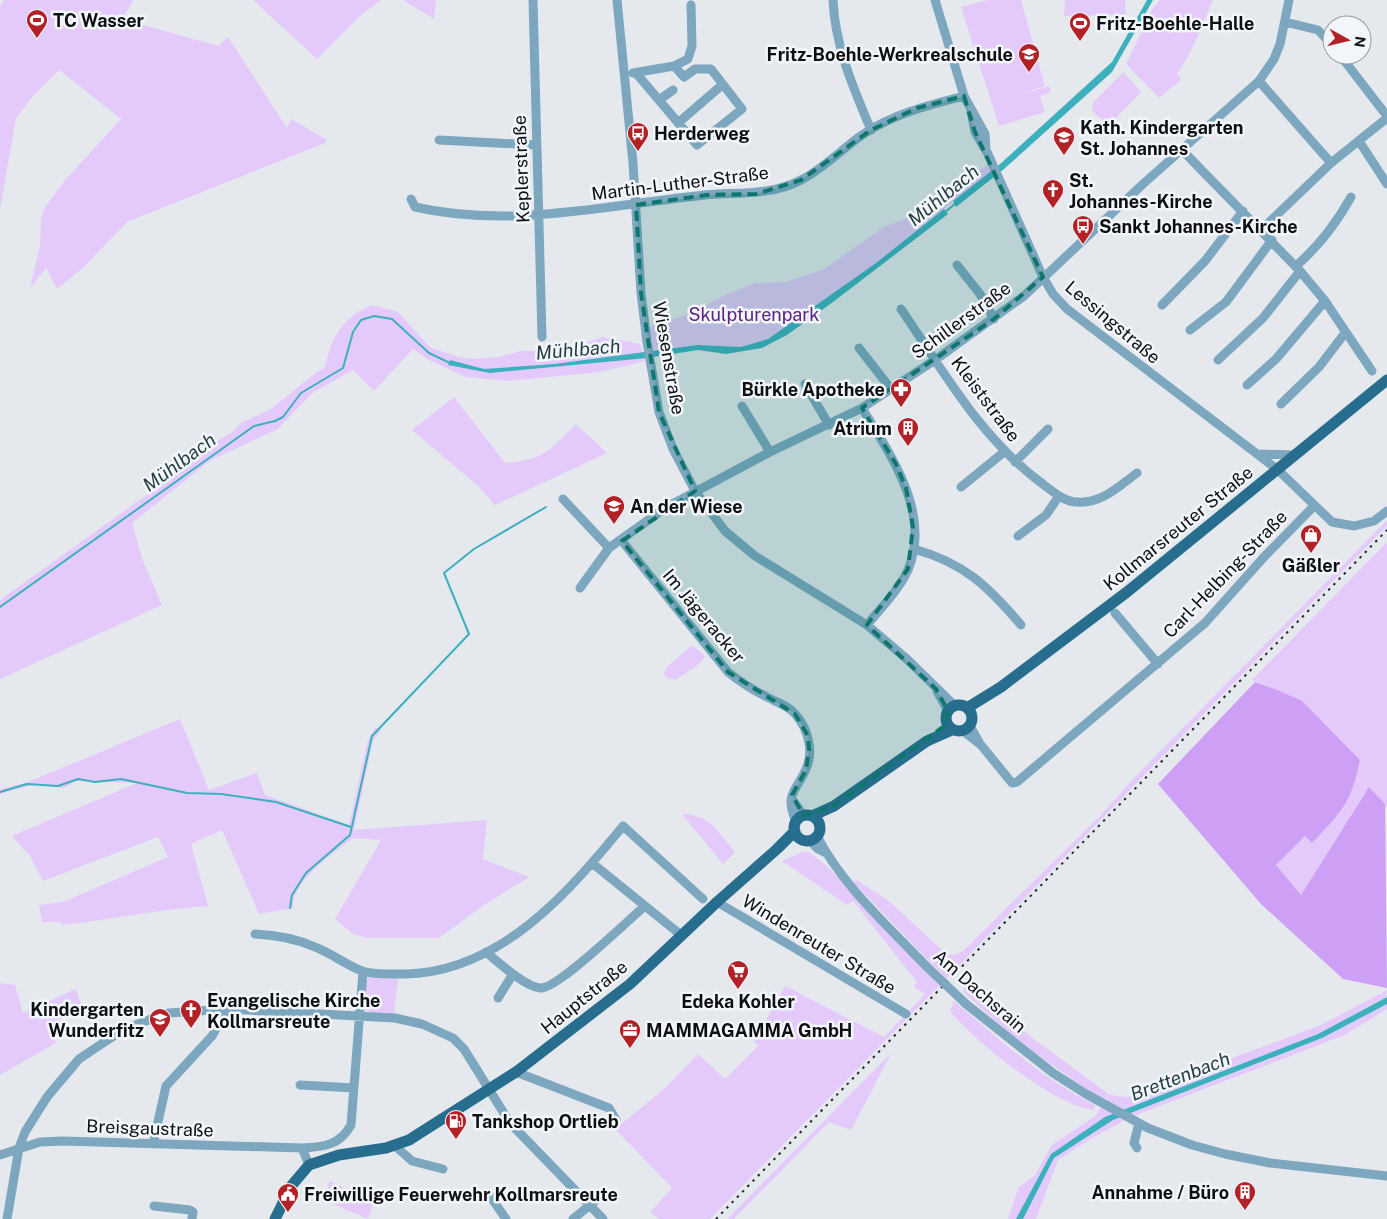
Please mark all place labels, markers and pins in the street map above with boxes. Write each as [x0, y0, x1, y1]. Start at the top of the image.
sports icon: TC Wasser [25, 8, 49, 39]
place label: TC Wasser [53, 10, 145, 31]
sports icon: Fritz-Boehle-Halle [1068, 11, 1092, 42]
place label: Fritz-Boehle-Halle [1096, 13, 1254, 34]
school or university icon: Fritz-Boehle-Werkrealschule [1017, 42, 1041, 73]
place label: Fritz-Boehle-Werkrealschule [767, 44, 1013, 65]
place label: Kath. Kindergarten St. Johannes [1080, 117, 1243, 159]
bus stop icon: Herderweg [626, 121, 650, 152]
place label: Herderweg [654, 123, 750, 144]
school or university icon: Kath. Kindergarten St. Johannes [1052, 125, 1076, 156]
place label: St. Johannes-Kirche [1069, 170, 1213, 212]
church icon: St. Johannes-Kirche [1041, 178, 1065, 209]
bus stop icon: Sankt Johannes-Kirche [1071, 214, 1095, 245]
place label: Sankt Johannes-Kirche [1099, 216, 1298, 237]
pharmacy icon: Bürkle Apotheke [889, 377, 913, 408]
place label: Bürkle Apotheke [741, 379, 885, 400]
building icon: Atrium [896, 416, 920, 447]
place label: Atrium [833, 418, 892, 439]
school or university icon: An der Wiese [602, 494, 626, 525]
place label: An der Wiese [630, 496, 743, 517]
shop icon: Gäßler [1299, 523, 1323, 554]
place label: Gäßler [1282, 555, 1341, 576]
supermarket icon: Edeka Kohler [726, 959, 750, 990]
place label: Evangelische Kirche Kollmarsreute [207, 990, 380, 1032]
place label: Edeka Kohler [681, 991, 795, 1012]
church icon: Evangelische Kirche Kollmarsreute [179, 998, 203, 1029]
place label: Kindergarten Wunderfitz [30, 999, 144, 1041]
school or university icon: Kindergarten Wunderfitz [148, 1007, 172, 1038]
office icon: MAMMAGAMMA GmbH [618, 1018, 642, 1049]
place label: MAMMAGAMMA GmbH [646, 1020, 852, 1041]
fuel station icon: Tankshop Ortlieb [444, 1109, 468, 1140]
place label: Tankshop Ortlieb [472, 1111, 619, 1132]
building icon: Annahme / Büro [1233, 1180, 1257, 1211]
public building icon: Freiwillige Feuerwehr Kollmarsreute [276, 1182, 300, 1213]
place label: Annahme / Büro [1092, 1182, 1229, 1203]
place label: Freiwillige Feuerwehr Kollmarsreute [304, 1184, 618, 1205]

